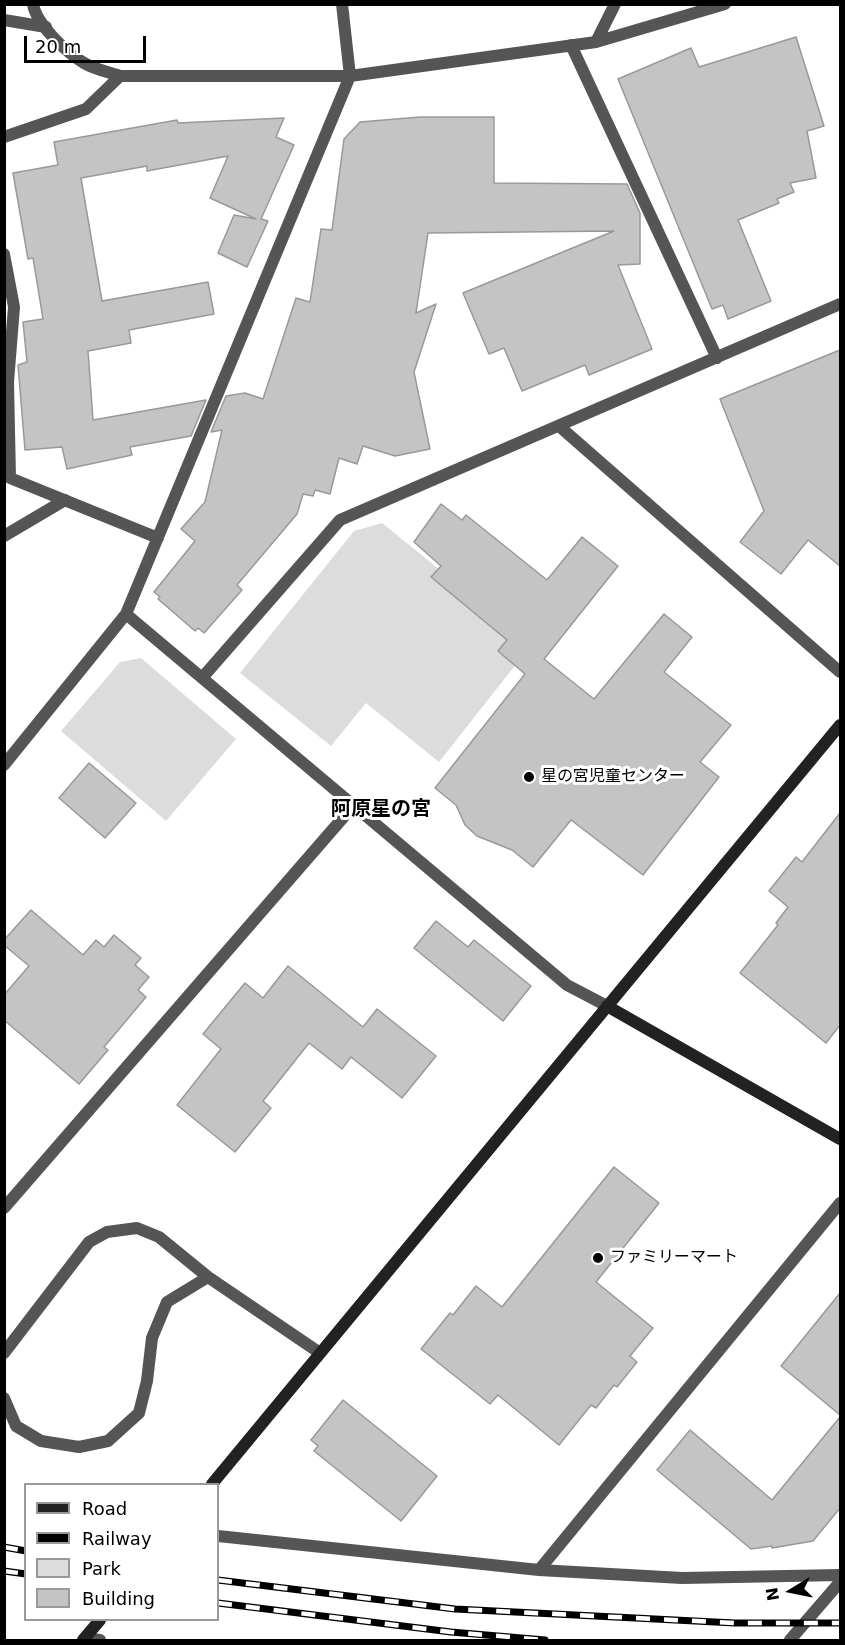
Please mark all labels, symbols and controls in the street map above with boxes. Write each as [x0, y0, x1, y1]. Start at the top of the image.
scale bar [27, 24, 148, 62]
text: 20 m [35, 36, 81, 57]
place label: 星の宮児童センター [541, 767, 685, 787]
marker: 星の宮児童センター [522, 770, 536, 784]
district label: 阿原星の宮 [331, 798, 431, 822]
place label: ファミリーマート [610, 1248, 738, 1268]
marker: ファミリーマート [591, 1251, 605, 1265]
legend [24, 1483, 219, 1621]
text: Road [82, 1498, 127, 1519]
text: Railway [82, 1528, 152, 1549]
text: Park [82, 1558, 121, 1579]
north arrow [761, 1561, 821, 1621]
text: N [762, 1586, 783, 1602]
text: Building [82, 1588, 155, 1609]

